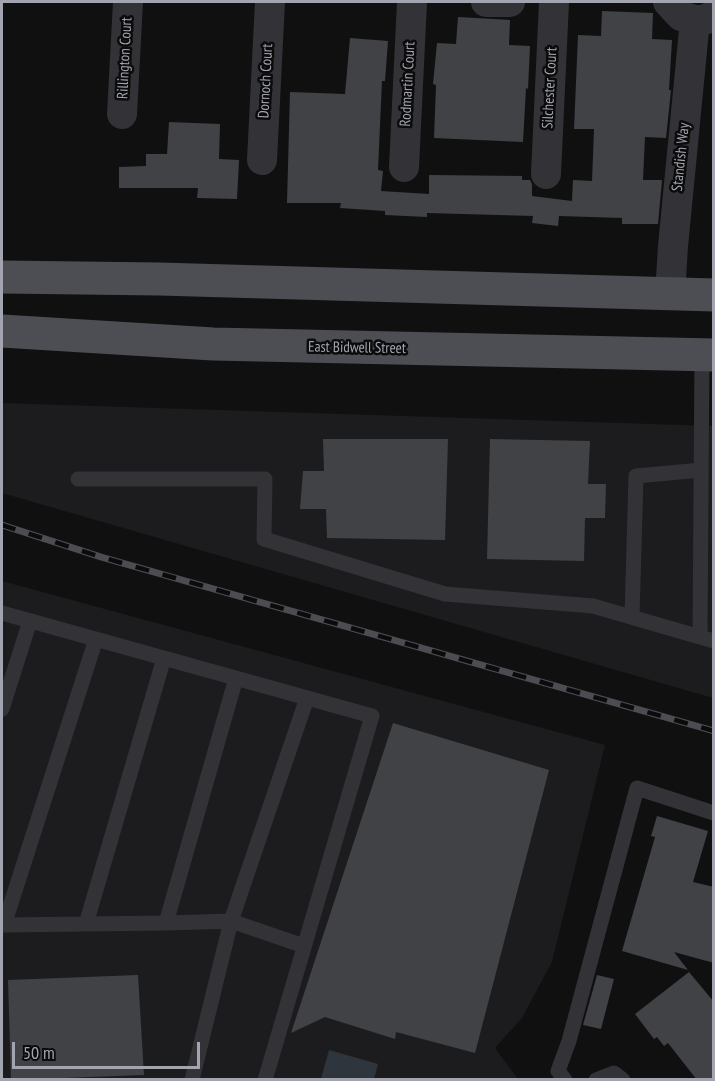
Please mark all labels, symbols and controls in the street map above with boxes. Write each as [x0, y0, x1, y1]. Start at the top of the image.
street label: Rillington Court [114, 17, 136, 99]
street label: Rodmartin Court [397, 41, 419, 127]
street label: Dornoch Court [255, 43, 277, 119]
street label: Silchester Court [539, 47, 561, 129]
street label: Standish Way [668, 122, 694, 192]
street label: East Bidwell Street [308, 338, 406, 358]
scale bar [15, 1030, 202, 1068]
text: 50 m [23, 1041, 55, 1064]

